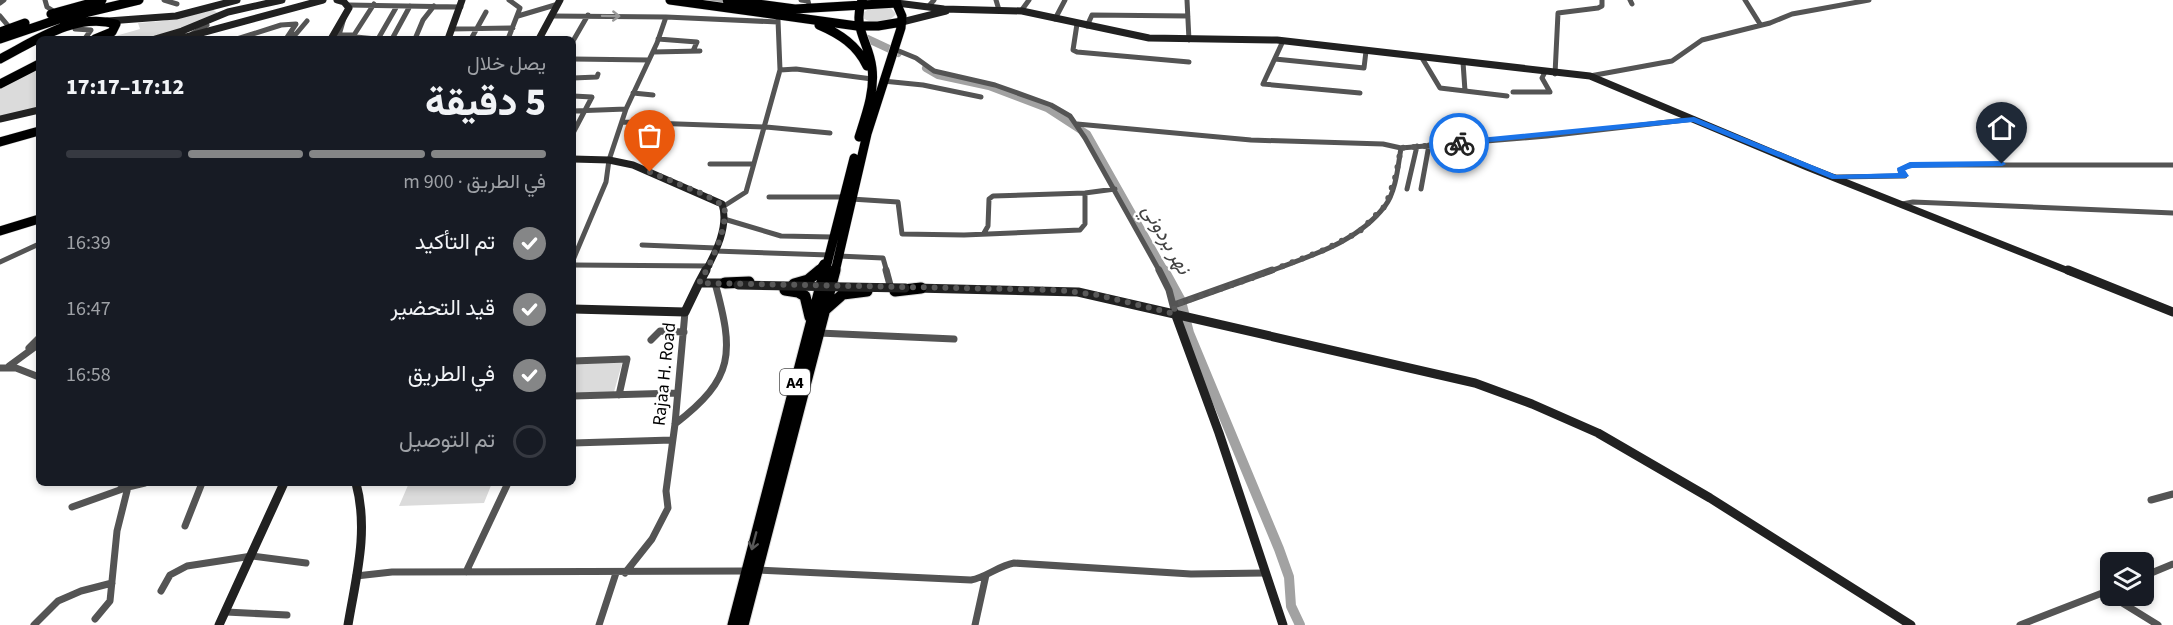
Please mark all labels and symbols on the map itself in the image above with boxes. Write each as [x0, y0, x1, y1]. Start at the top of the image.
one-way arrow [601, 10, 621, 22]
pin [1976, 102, 2027, 164]
pin [624, 110, 675, 172]
courier [1429, 113, 1489, 173]
water label: نهر بردوني [1133, 199, 1198, 282]
street label: Rajaa H. Road [647, 321, 682, 427]
road number: A4 [780, 369, 810, 395]
one-way arrow [748, 531, 759, 550]

